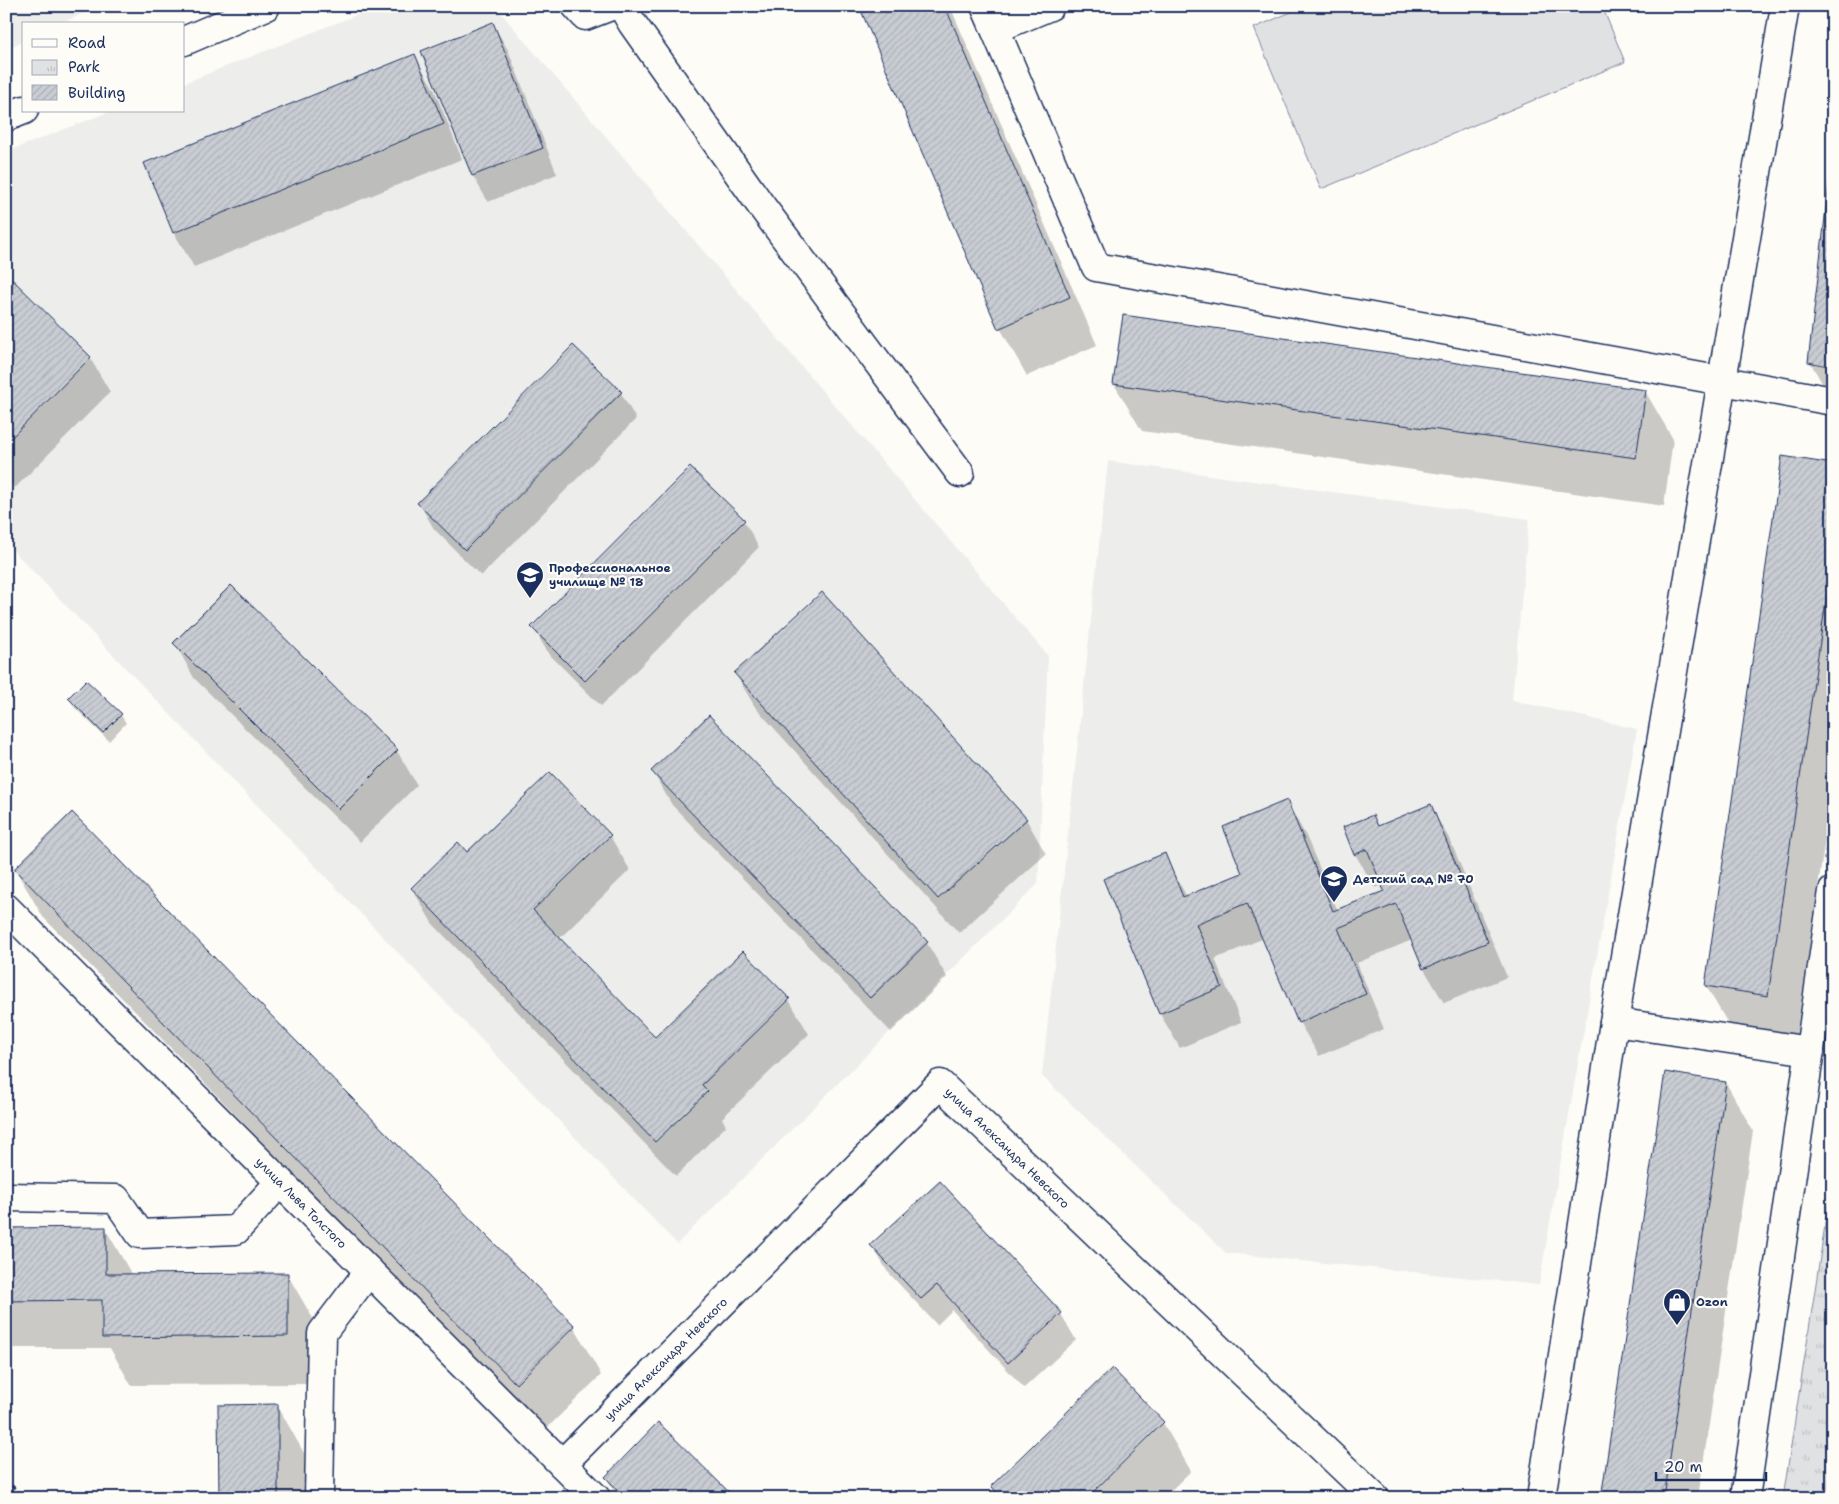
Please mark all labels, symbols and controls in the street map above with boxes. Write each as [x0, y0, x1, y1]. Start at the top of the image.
legend [22, 22, 185, 112]
text: Road [68, 33, 106, 53]
text: Park [68, 57, 100, 77]
text: Building [68, 83, 125, 103]
school or university icon: Профессиональное училище № 18 [515, 560, 545, 599]
place label: Профессиональное училище № 18 [549, 560, 671, 590]
school or university icon: Детский сад № 70 [1319, 864, 1349, 903]
place label: Детский сад № 70 [1353, 871, 1474, 887]
street label: улица Александра Невского [941, 1084, 1073, 1212]
street label: улица Льва Толстого [252, 1154, 350, 1252]
shop icon: Ozon [1662, 1287, 1692, 1326]
street label: улица Александра Невского [601, 1294, 731, 1424]
place label: Ozon [1696, 1294, 1728, 1310]
scale bar [1656, 1449, 1766, 1481]
text: 20 m [1664, 1457, 1703, 1477]

